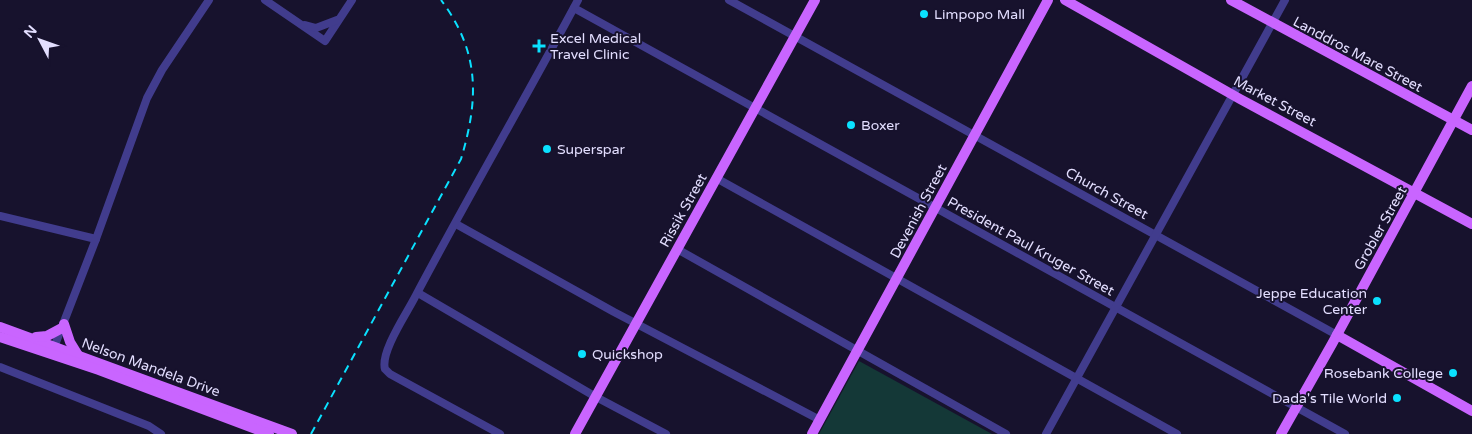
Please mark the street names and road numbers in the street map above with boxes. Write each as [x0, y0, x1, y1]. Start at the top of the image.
street label: Landdros Mare Street [1290, 13, 1426, 96]
street label: Market Street [1231, 73, 1320, 131]
street label: Devenish Street [886, 161, 951, 261]
street label: Church Street [1063, 164, 1151, 223]
street label: Rissik Street [656, 170, 711, 250]
street label: Grobler Street [1350, 183, 1411, 273]
street label: President Paul Kruger Street [944, 193, 1118, 300]
street label: Nelson Mandela Drive [79, 335, 222, 400]

